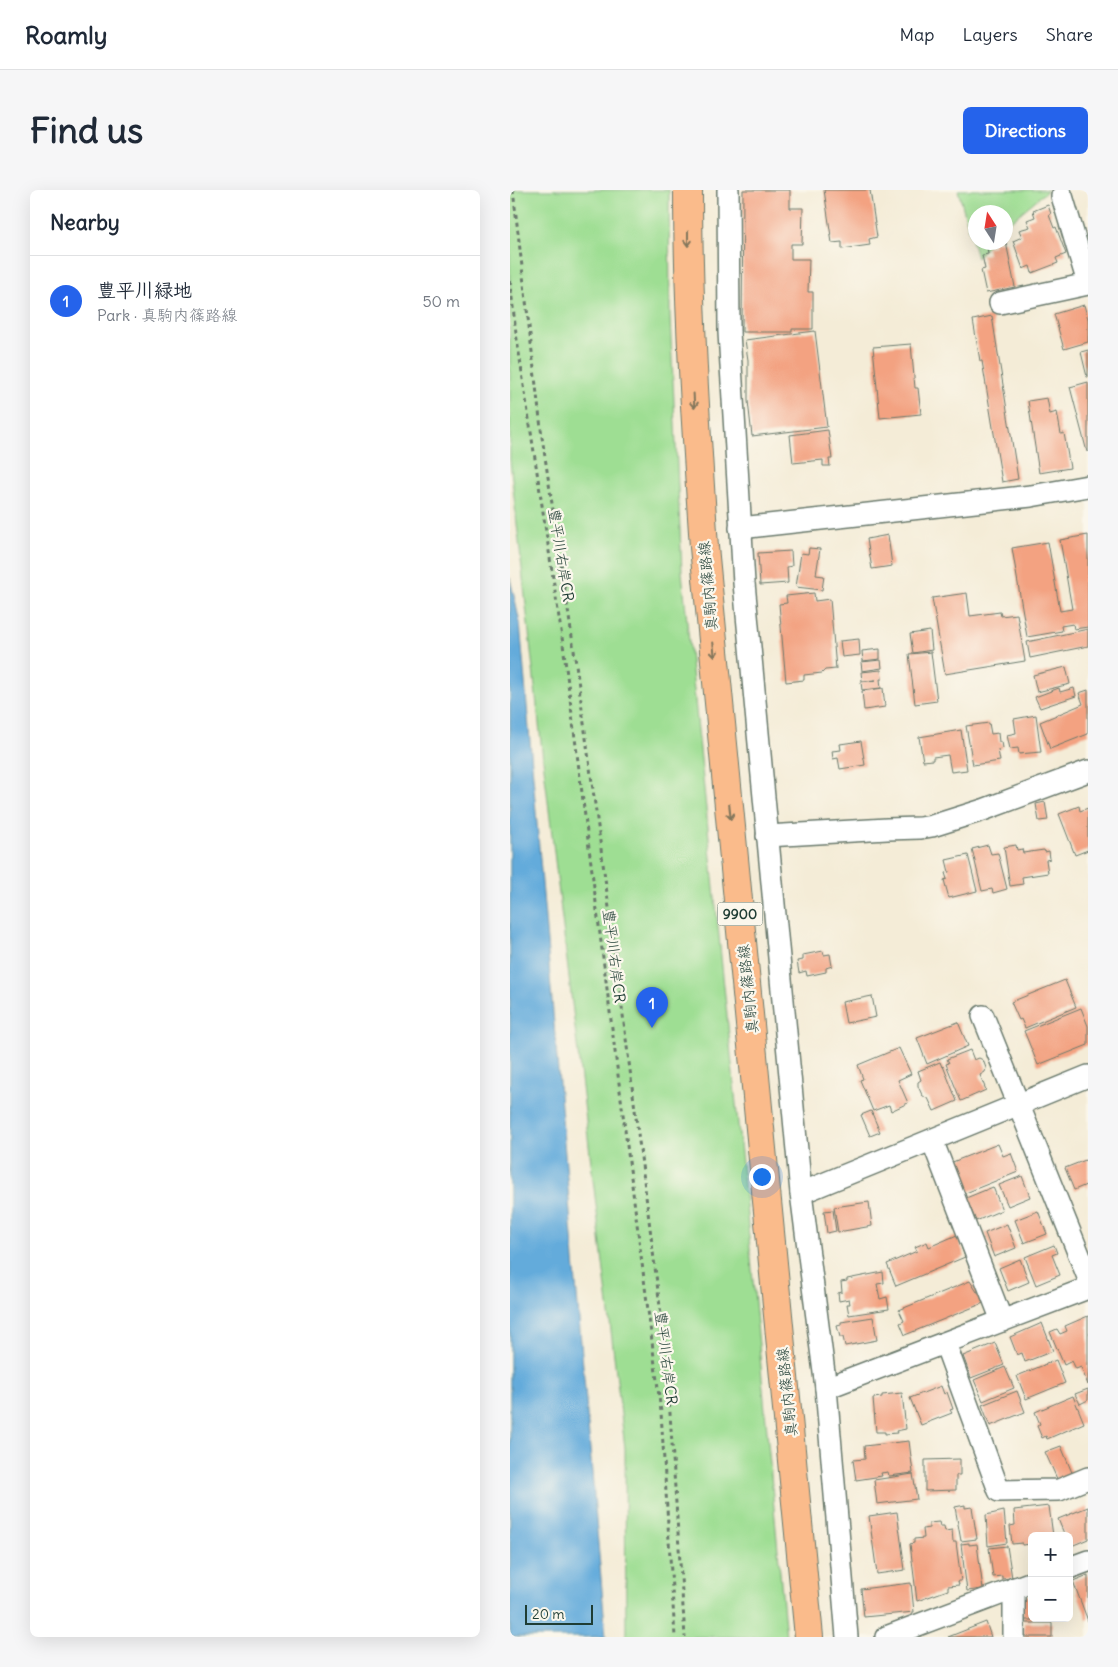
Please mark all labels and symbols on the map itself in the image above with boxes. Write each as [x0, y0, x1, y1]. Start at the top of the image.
north arrow [968, 205, 1013, 250]
one-way arrow [683, 230, 693, 246]
one-way arrow [690, 393, 699, 409]
street label: 豊平川右岸CR [545, 507, 578, 603]
street label: 真駒内篠路線 [694, 540, 721, 632]
one-way arrow [710, 642, 719, 658]
one-way arrow [726, 804, 735, 820]
road number: 9900 [718, 902, 762, 926]
street label: 豊平川右岸CR [599, 908, 630, 1004]
street label: 真駒内篠路線 [733, 943, 762, 1035]
pin: 1 [636, 987, 668, 1028]
your location [749, 1164, 775, 1190]
street label: 豊平川右岸CR [651, 1310, 682, 1406]
street label: 真駒内篠路線 [772, 1346, 801, 1438]
scale bar [525, 1602, 592, 1625]

